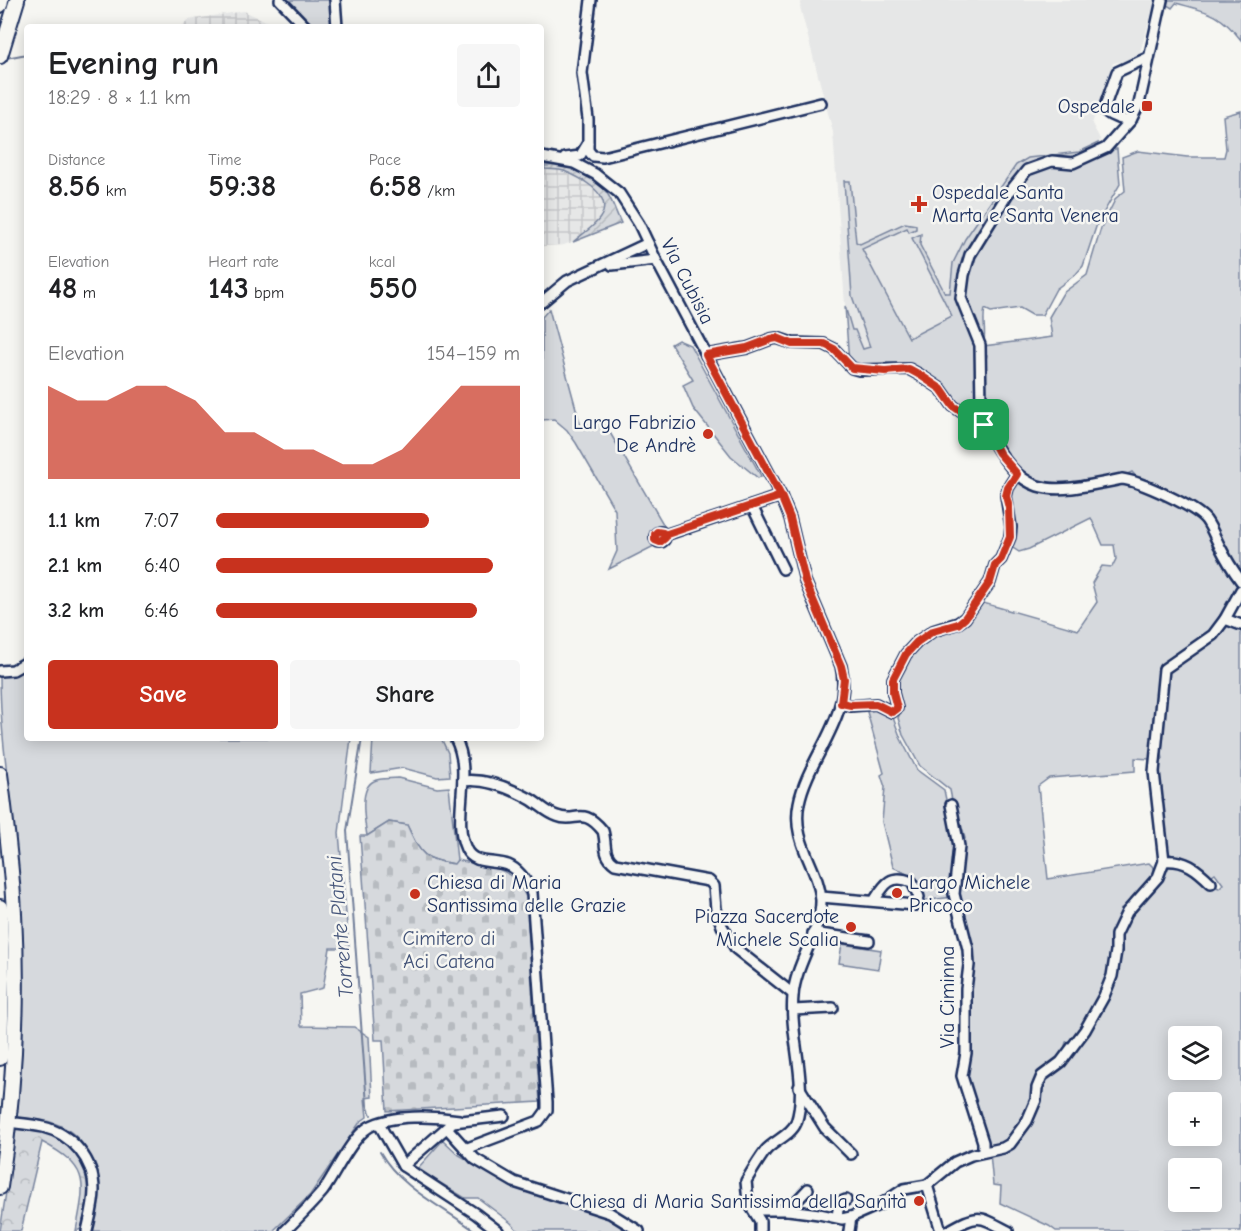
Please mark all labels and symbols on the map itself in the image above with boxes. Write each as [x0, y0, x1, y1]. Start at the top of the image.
place label: Ospedale [1058, 95, 1135, 118]
marker: Ospedale [1140, 99, 1154, 113]
place label: Ospedale Santa Marta e Santa Venera [932, 181, 1119, 227]
marker: Ospedale Santa Marta e Santa Venera [910, 195, 928, 213]
street label: Via Cubisia [656, 234, 719, 328]
pin [958, 399, 1009, 450]
place label: Largo Fabrizio De Andrè [573, 411, 696, 457]
marker: Largo Fabrizio De Andrè [701, 427, 715, 441]
water label: Torrente Platani [322, 855, 358, 999]
place label: Chiesa di Maria Santissima delle Grazie [427, 871, 626, 917]
place label: Largo Michele Pricoco [909, 871, 1030, 917]
marker: Largo Michele Pricoco [890, 886, 904, 900]
marker: Chiesa di Maria Santissima delle Grazie [408, 887, 422, 901]
place label: Piazza Sacerdote Michele Scalia [695, 905, 839, 951]
marker: Piazza Sacerdote Michele Scalia [844, 920, 858, 934]
park label: Cimitero di Aci Catena [402, 927, 496, 973]
street label: Via Ciminna [936, 946, 959, 1048]
place label: Chiesa di Maria Santissima della Sanità [570, 1190, 907, 1213]
marker: Chiesa di Maria Santissima della Sanità [912, 1194, 926, 1208]

